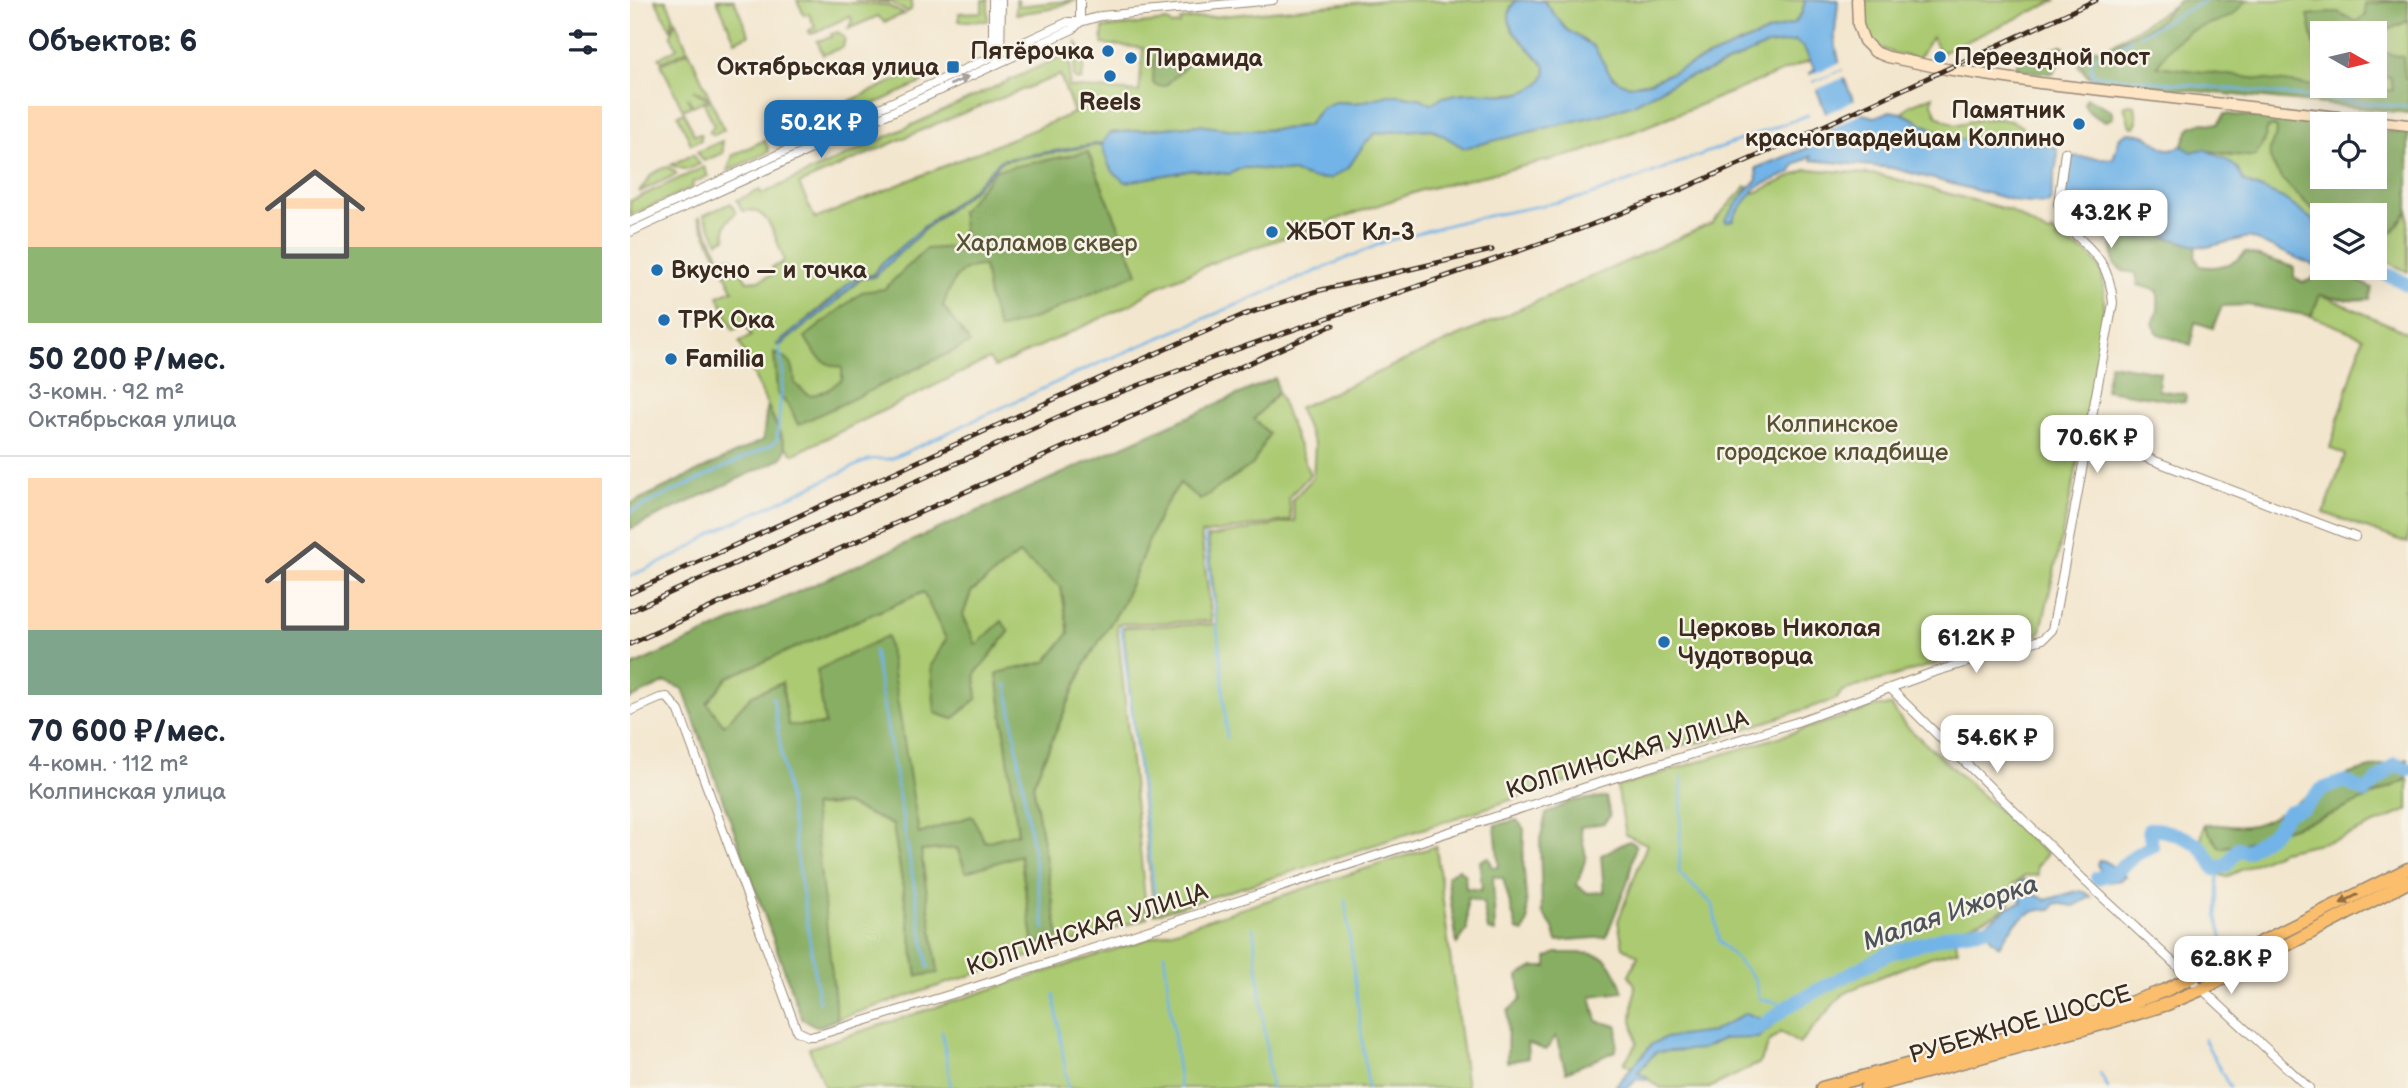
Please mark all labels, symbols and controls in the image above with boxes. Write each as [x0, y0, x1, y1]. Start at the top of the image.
north arrow [2310, 21, 2387, 98]
map controls [2310, 21, 2387, 280]
icon: filters [564, 23, 602, 61]
text: Объектов: 6 [28, 24, 197, 60]
place label: Пятёрочка [970, 37, 1095, 66]
marker: Пятёрочка [1100, 43, 1116, 59]
place label: Переездной пост [1954, 43, 2151, 72]
place label: Пирамида [1145, 44, 1263, 73]
marker: Переездной пост [1932, 49, 1948, 65]
marker: Пирамида [1123, 50, 1139, 66]
place label: Октябрьская улица [717, 53, 940, 82]
marker: Октябрьская улица [945, 59, 961, 75]
marker: Reels [1102, 68, 1118, 84]
one-way arrow [949, 75, 970, 86]
place label: Reels [1079, 88, 1141, 117]
place label: Памятник красногвардейцам Колпино [1745, 96, 2066, 153]
pin: 50.2K ₽ [756, 100, 886, 160]
text: 50.2K ₽ [780, 109, 862, 137]
button: locate [2310, 112, 2387, 189]
marker: Памятник красногвардейцам Колпино [2071, 116, 2087, 132]
icon: home [252, 151, 378, 277]
pin: 43.2K ₽ [2046, 190, 2176, 250]
text: 43.2K ₽ [2070, 199, 2152, 227]
button: layers [2310, 203, 2387, 280]
place label: ЖБОТ Кл-3 [1286, 218, 1415, 247]
marker: ЖБОТ Кл-3 [1264, 224, 1280, 240]
park label: Харламов сквер [956, 229, 1138, 258]
place label: Вкусно — и точка [671, 256, 868, 285]
marker: Вкусно — и точка [649, 262, 665, 278]
place label: ТРК Ока [678, 306, 775, 335]
marker: ТРК Ока [656, 312, 672, 328]
text: 50 200 ₽/мес. [28, 342, 225, 378]
place label: Familia [685, 345, 765, 374]
marker: Familia [663, 351, 679, 367]
text: 3-комн. · 92 m² [28, 378, 184, 406]
text: Октябрьская улица [28, 406, 237, 434]
park label: Колпинское городское кладбище [1716, 410, 1948, 467]
pin: 70.6K ₽ [2032, 416, 2162, 475]
text: 70.6K ₽ [2056, 424, 2138, 452]
icon: home [252, 523, 378, 649]
place label: Церковь Николая Чудотворца [1678, 614, 1881, 671]
pin: 61.2K ₽ [1911, 616, 2041, 675]
text: 61.2K ₽ [1937, 624, 2015, 652]
marker: Церковь Николая Чудотворца [1656, 634, 1672, 650]
street label: КОЛПИНСКАЯ УЛИЦА [1503, 704, 1752, 805]
text: 70 600 ₽/мес. [28, 714, 225, 750]
pin: 54.6K ₽ [1932, 716, 2062, 775]
text: 54.6K ₽ [1956, 724, 2038, 752]
text: 4-комн. · 112 m² [28, 750, 189, 778]
text: Колпинская улица [28, 778, 226, 806]
water label: Малая Ижорка [1859, 869, 2042, 958]
street label: КОЛПИНСКАЯ УЛИЦА [963, 877, 1212, 982]
one-way arrow [2339, 893, 2359, 904]
pin: 62.8K ₽ [2166, 936, 2296, 996]
text: 62.8K ₽ [2190, 945, 2272, 973]
street label: РУБЕЖНОЕ ШОССЕ [1906, 979, 2135, 1070]

